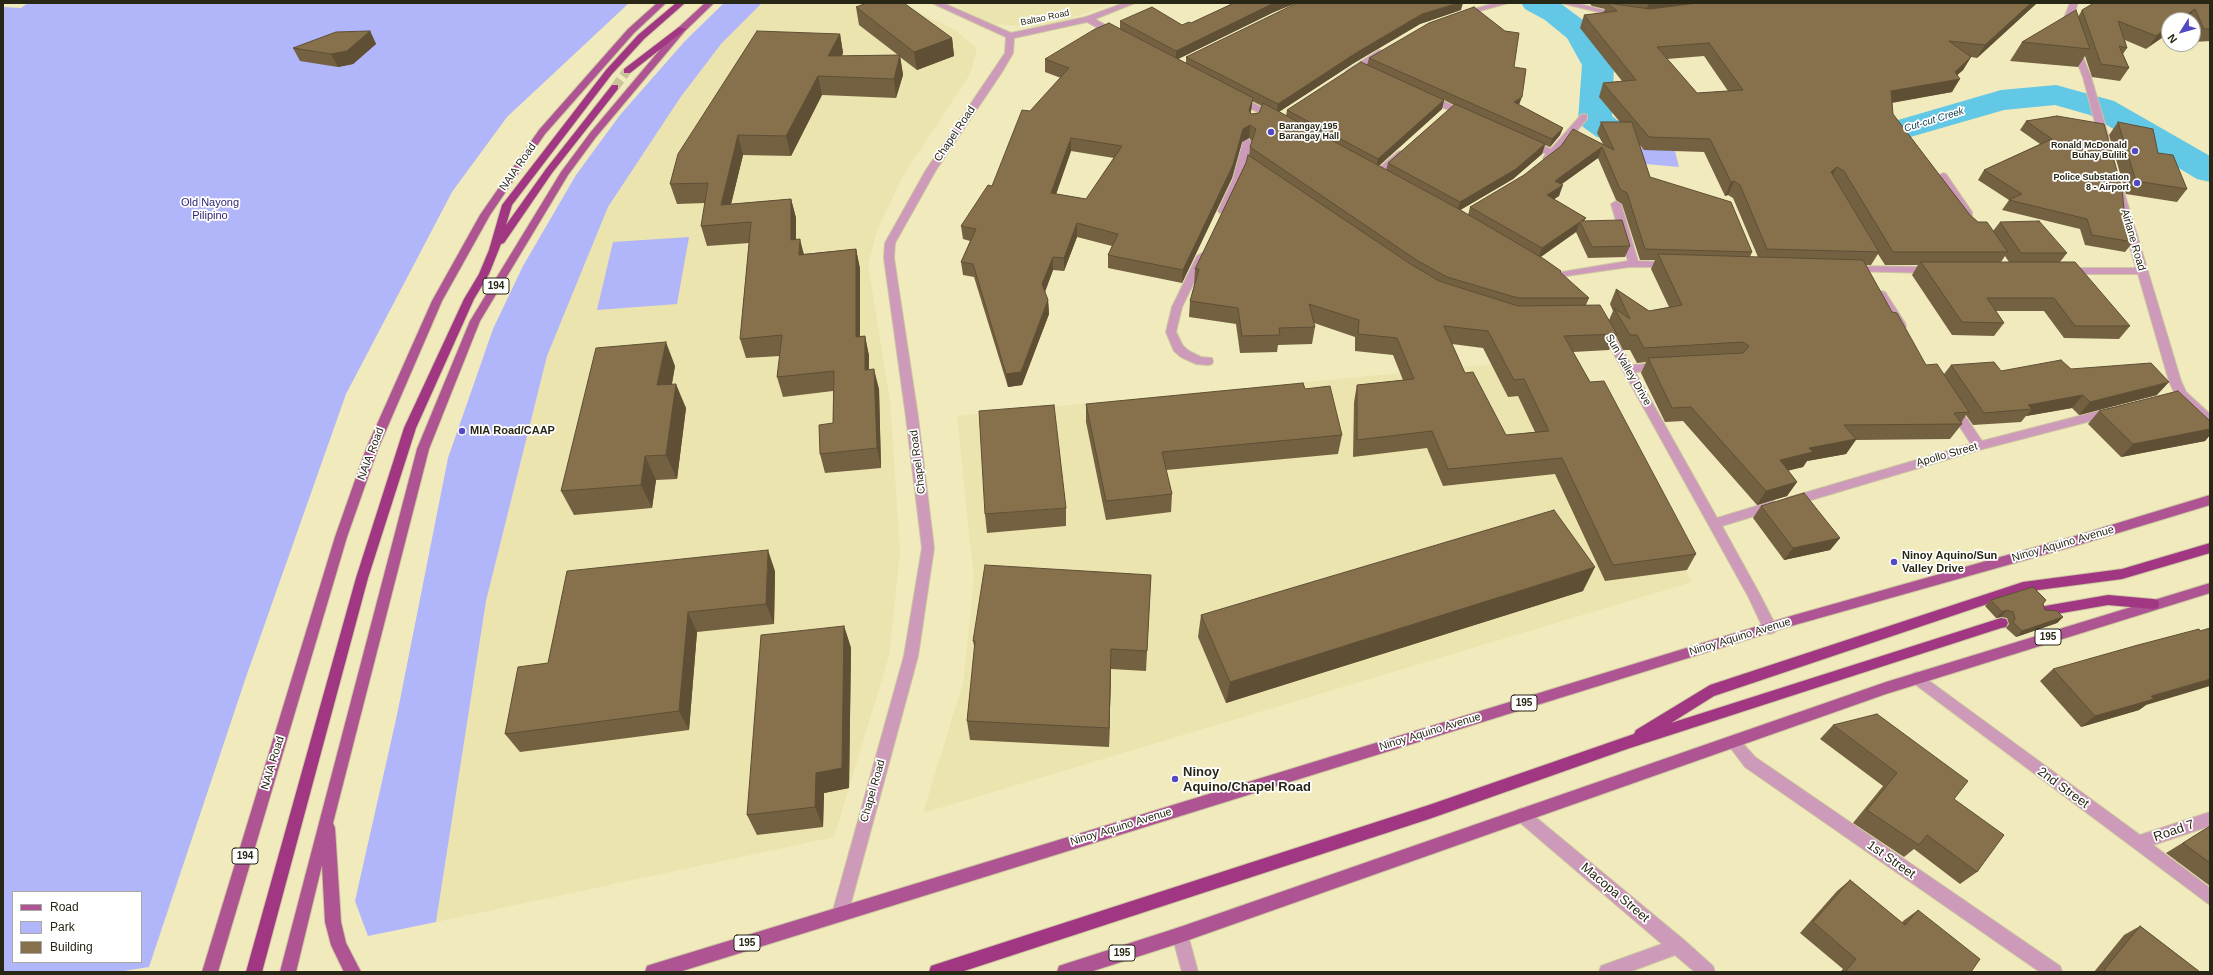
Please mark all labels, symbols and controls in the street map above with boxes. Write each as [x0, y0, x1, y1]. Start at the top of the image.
street label: Baltao Road [1020, 8, 1070, 28]
north arrow [2161, 12, 2201, 52]
text: N [2165, 32, 2179, 45]
street label: Chapel Road [932, 104, 978, 164]
water label: Cut-cut Creek [1903, 105, 1965, 135]
place label: Barangay 195 Barangay Hall [1279, 122, 1339, 143]
marker: Barangay 195 Barangay Hall [1266, 127, 1276, 137]
street label: NAIA Road [497, 141, 539, 193]
place label: Ronald McDonald Buhay Bulilit [2051, 141, 2127, 162]
marker: Ronald McDonald Buhay Bulilit [2130, 146, 2140, 156]
place label: Police Substation 8 - Airport [2053, 173, 2129, 194]
marker: Police Substation 8 - Airport [2132, 178, 2142, 188]
park label: Old Nayong Pilipino [181, 196, 239, 222]
street label: Airlane Road [2118, 208, 2148, 272]
road number: 194 [483, 278, 509, 294]
street label: Sun Valley Drive [1602, 332, 1654, 408]
place label: MIA Road/CAAP [470, 424, 555, 438]
street label: NAIA Road [355, 426, 387, 482]
marker: MIA Road/CAAP [457, 426, 467, 436]
street label: Chapel Road [908, 429, 928, 495]
street label: Apollo Street [1915, 440, 1979, 470]
street label: Ninoy Aquino Avenue [2010, 523, 2116, 565]
place label: Ninoy Aquino/Sun Valley Drive [1902, 549, 1997, 575]
marker: Ninoy Aquino/Sun Valley Drive [1889, 557, 1899, 567]
street label: Ninoy Aquino Avenue [1688, 615, 1792, 659]
road number: 195 [2035, 629, 2061, 645]
road number: 195 [1511, 695, 1537, 711]
street label: Ninoy Aquino Avenue [1378, 710, 1482, 754]
street label: NAIA Road [259, 735, 287, 791]
street label: Chapel Road [858, 758, 888, 824]
place label: Ninoy Aquino/Chapel Road [1183, 764, 1311, 795]
street label: 2nd Street [2034, 764, 2092, 812]
marker: Ninoy Aquino/Chapel Road [1170, 774, 1180, 784]
street label: Ninoy Aquino Avenue [1069, 805, 1173, 849]
street label: Road 7 [2152, 817, 2196, 845]
street label: 1st Street [1864, 838, 1918, 882]
road number: 194 [232, 848, 258, 864]
street label: Macopa Street [1578, 860, 1652, 926]
legend [12, 891, 142, 963]
text: Road [50, 900, 79, 914]
text: Park [50, 920, 75, 934]
road number: 195 [734, 935, 760, 951]
text: Building [50, 940, 93, 954]
road number: 195 [1109, 945, 1135, 961]

